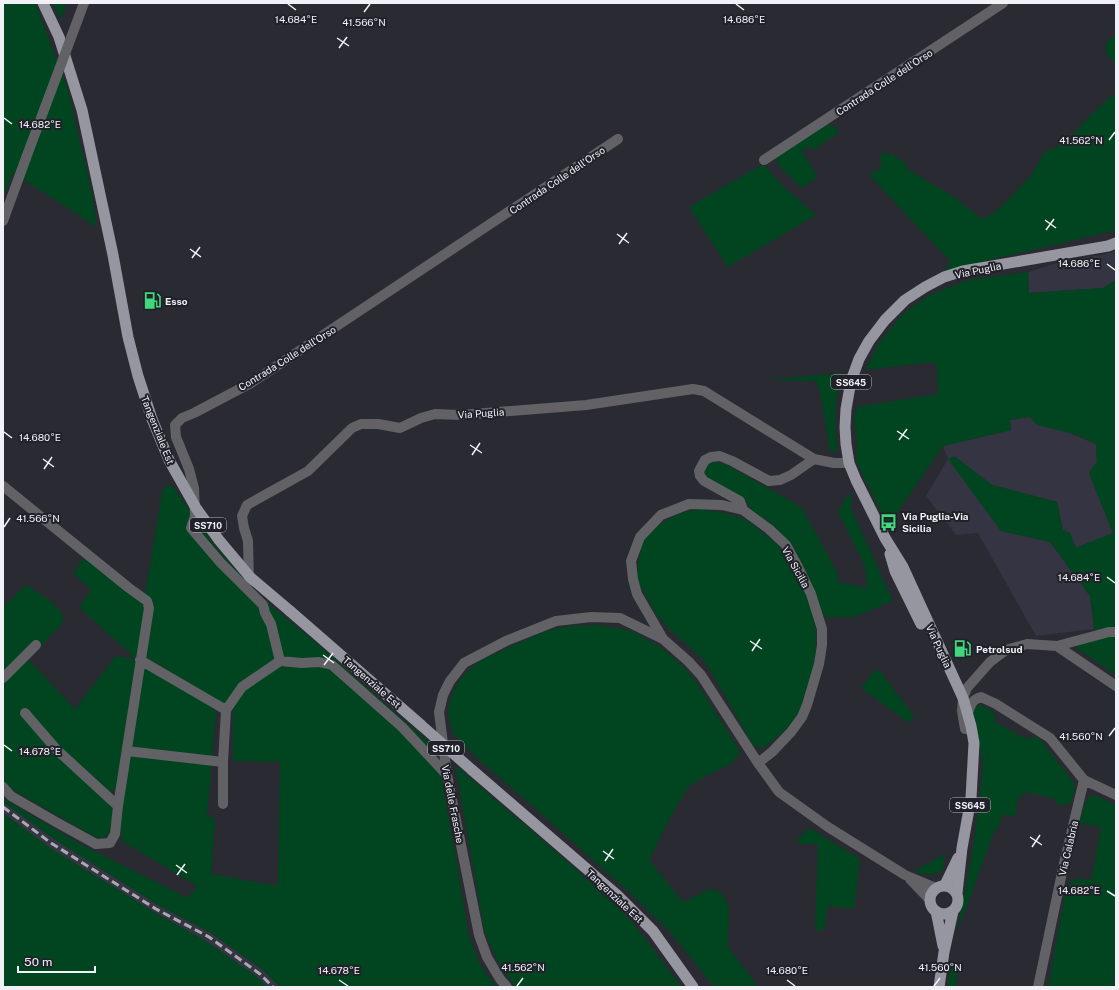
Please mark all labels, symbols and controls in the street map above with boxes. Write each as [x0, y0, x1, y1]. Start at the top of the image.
text: 14.684°E [275, 13, 317, 25]
text: 14.686°E [723, 13, 765, 25]
text: 41.566°N [342, 16, 386, 28]
street label: Contrada Colle dell'Orso [833, 46, 935, 118]
text: 14.682°E [19, 118, 61, 130]
text: 41.562°N [1059, 134, 1103, 146]
street label: Contrada Colle dell'Orso [507, 143, 607, 216]
text: 14.686°E [1058, 257, 1100, 269]
street label: Via Puglia [954, 259, 1002, 281]
fuel station icon: Esso [142, 291, 162, 311]
place label: Esso [165, 295, 188, 307]
street label: Contrada Colle dell'Orso [236, 323, 338, 393]
road number: SS645 [831, 375, 871, 389]
street label: Tangenziale Est [139, 394, 177, 466]
street label: Via Puglia [457, 405, 505, 421]
text: 14.680°E [19, 431, 61, 443]
place label: Via Puglia-Via Sicilia [902, 510, 969, 534]
text: 41.566°N [16, 512, 60, 524]
bus stop icon: Via Puglia-Via Sicilia [879, 512, 899, 532]
road number: SS710 [190, 518, 226, 532]
street label: Via Sicilia [780, 544, 812, 590]
text: 14.684°E [1058, 571, 1100, 583]
street label: Via Puglia [924, 622, 954, 670]
fuel station icon: Petrolsud [953, 639, 973, 659]
place label: Petrolsud [976, 643, 1022, 655]
street label: Tangenziale Est [341, 654, 403, 710]
text: 41.560°N [1059, 730, 1103, 742]
road number: SS710 [428, 741, 464, 755]
text: 14.678°E [19, 745, 61, 757]
street label: Via delle Frasche [440, 764, 467, 844]
road number: SS645 [950, 798, 990, 812]
street label: Via Calabria [1056, 819, 1080, 877]
street label: Tangenziale Est [584, 867, 646, 925]
text: 14.682°E [1058, 884, 1100, 896]
scale bar [18, 948, 95, 974]
text: 50 m [24, 955, 52, 969]
text: 41.562°N [501, 961, 545, 973]
text: 41.560°N [918, 961, 962, 973]
text: 14.678°E [318, 964, 360, 976]
text: 14.680°E [766, 964, 808, 976]

